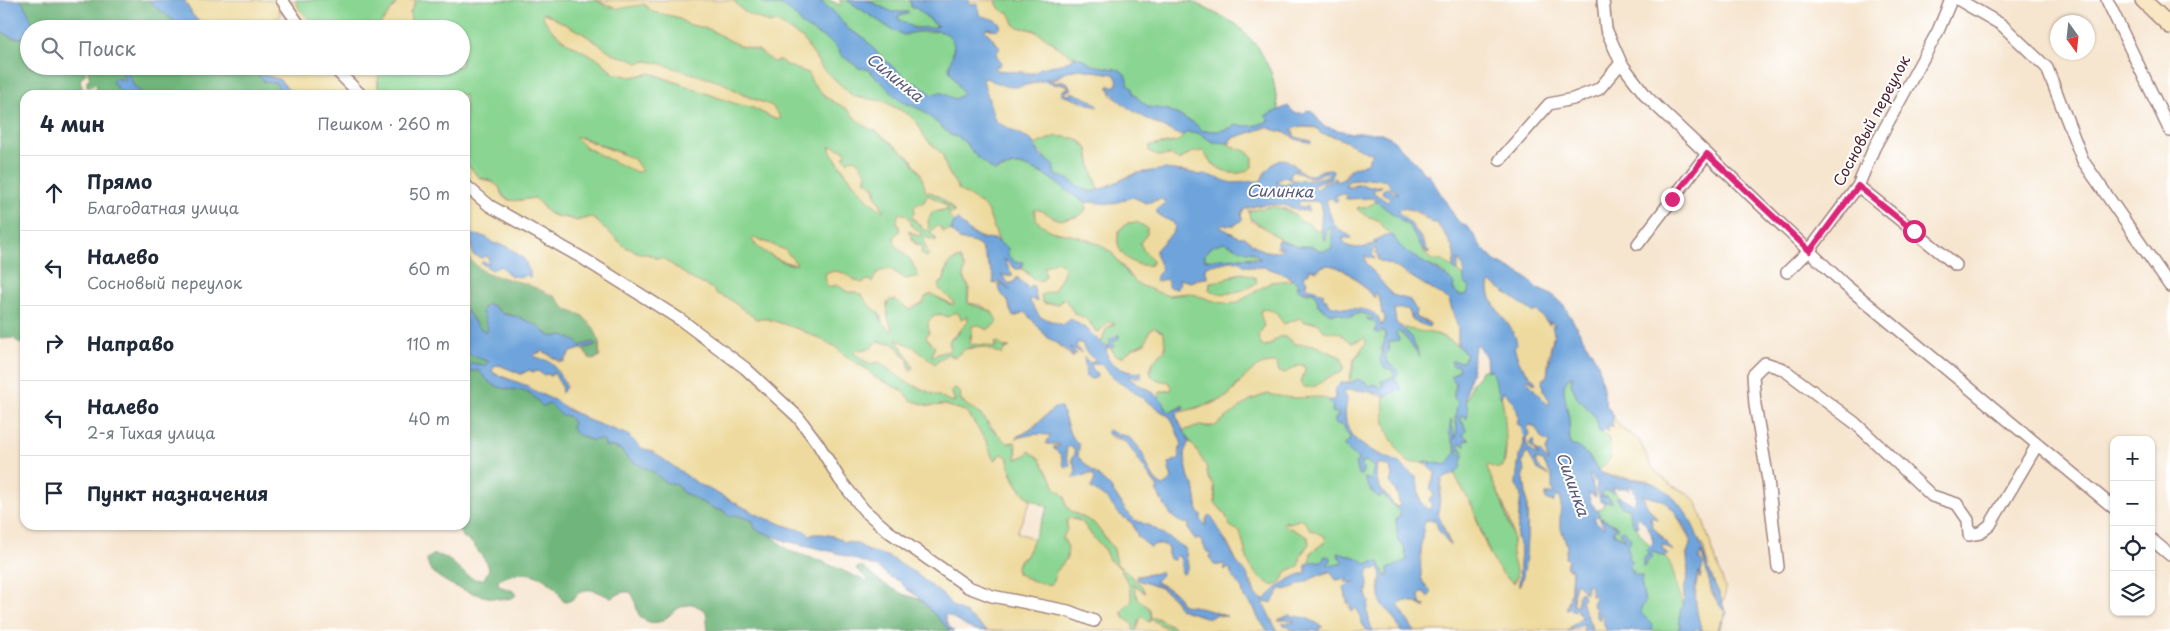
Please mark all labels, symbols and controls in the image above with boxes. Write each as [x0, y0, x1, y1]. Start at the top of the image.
north arrow [2050, 15, 2095, 60]
search box [20, 20, 470, 75]
icon: search [38, 34, 66, 62]
text: Поиск [78, 34, 136, 62]
water label: Силинка [862, 46, 930, 107]
street label: Сосновый переулок [1826, 51, 1915, 190]
text: 4 мин [40, 107, 105, 139]
text: Пешком · 260 m [317, 111, 450, 135]
text: Прямо [87, 167, 152, 195]
water label: Силинка [1246, 177, 1315, 203]
icon: ahead [40, 179, 68, 207]
text: 50 m [409, 181, 450, 205]
route end [1661, 188, 1684, 211]
text: Благодатная улица [87, 195, 239, 219]
route start [1903, 220, 1926, 243]
text: Налево [87, 242, 159, 270]
icon: left [40, 254, 68, 282]
text: 60 m [408, 256, 450, 280]
text: Сосновый переулок [87, 270, 242, 294]
icon: right [40, 329, 68, 357]
text: Направо [87, 329, 174, 357]
text: 110 m [407, 331, 450, 355]
text: Налево [87, 392, 159, 420]
icon: left [40, 404, 68, 432]
text: 40 m [408, 406, 450, 430]
text: 2-я Тихая улица [87, 420, 215, 444]
map controls [2110, 436, 2155, 616]
button: + [2110, 436, 2155, 481]
water label: Силинка [1551, 448, 1597, 520]
icon: arrive [40, 479, 68, 507]
text: Пункт назначения [87, 479, 268, 507]
button: − [2110, 481, 2155, 526]
button: locate [2110, 526, 2155, 571]
button: layers [2110, 571, 2155, 616]

